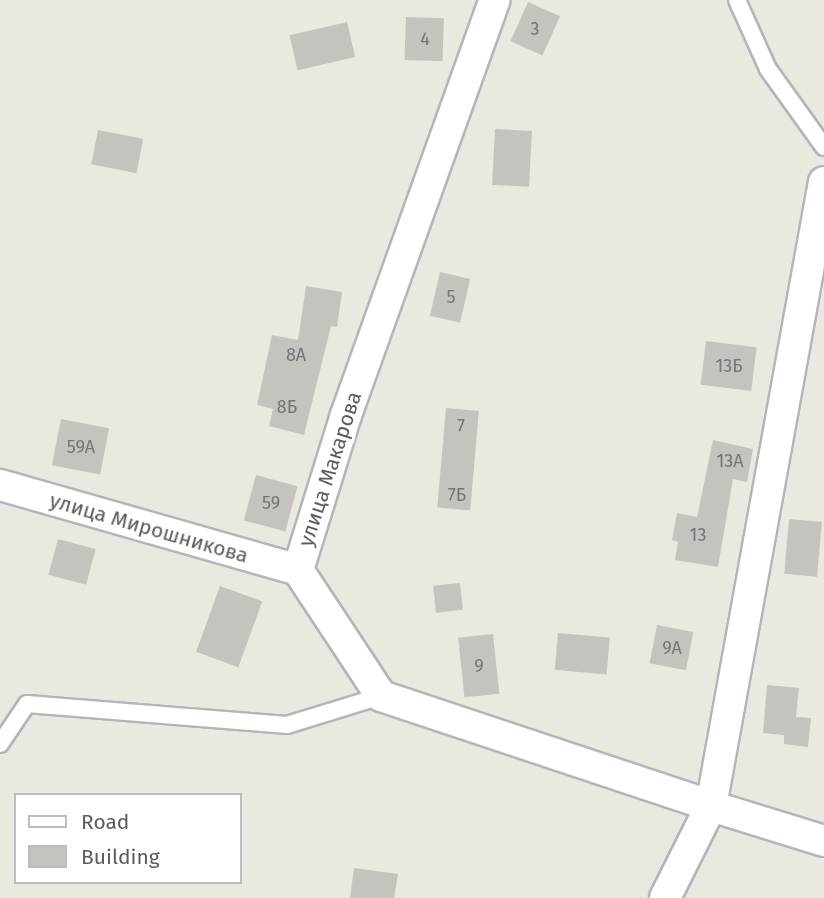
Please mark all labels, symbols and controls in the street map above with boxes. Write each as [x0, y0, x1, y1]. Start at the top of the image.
house number: 3 [531, 18, 539, 40]
house number: 4 [420, 28, 430, 50]
house number: 5 [446, 286, 456, 308]
house number: 8А [286, 344, 306, 366]
house number: 13Б [715, 355, 743, 377]
street label: улица Макарова [293, 388, 367, 550]
house number: 8Б [277, 396, 297, 418]
house number: 7 [457, 415, 465, 437]
house number: 59А [67, 436, 95, 458]
house number: 13А [716, 450, 744, 472]
house number: 7Б [448, 484, 466, 506]
street label: улица Мирошникова [47, 488, 251, 568]
house number: 59 [262, 492, 280, 514]
house number: 13 [690, 524, 706, 546]
house number: 9А [662, 637, 682, 659]
house number: 9 [474, 655, 484, 677]
legend [14, 793, 242, 884]
text: Road [81, 809, 129, 835]
text: Building [81, 844, 160, 870]

